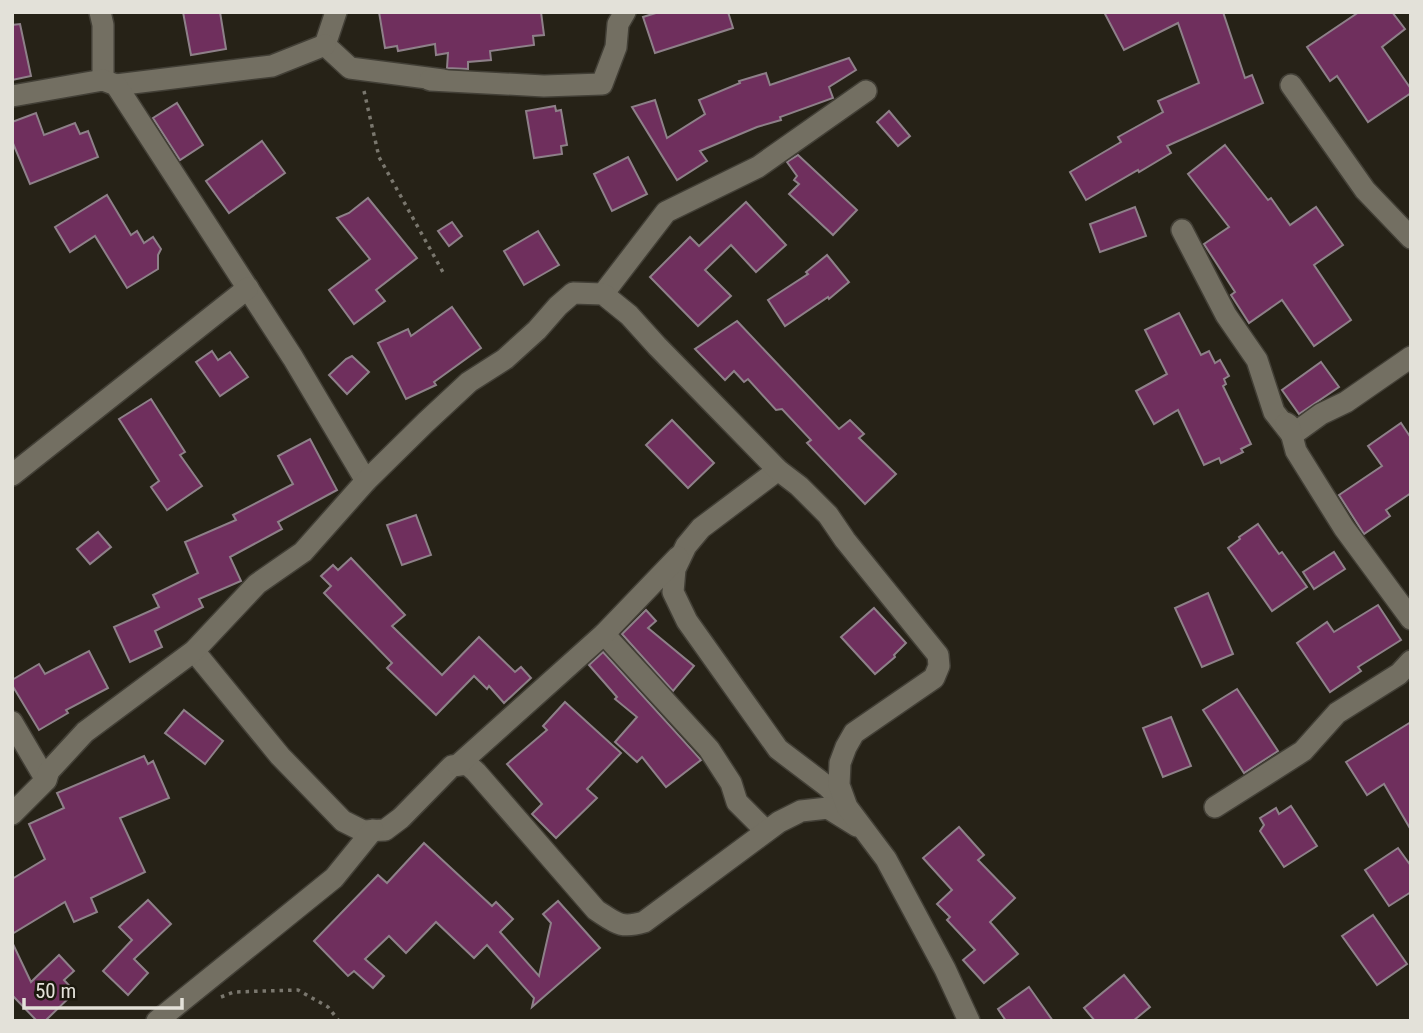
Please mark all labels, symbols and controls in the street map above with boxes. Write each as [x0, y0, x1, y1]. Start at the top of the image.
scale bar [24, 967, 182, 1011]
text: 50 m [35, 979, 76, 1003]

